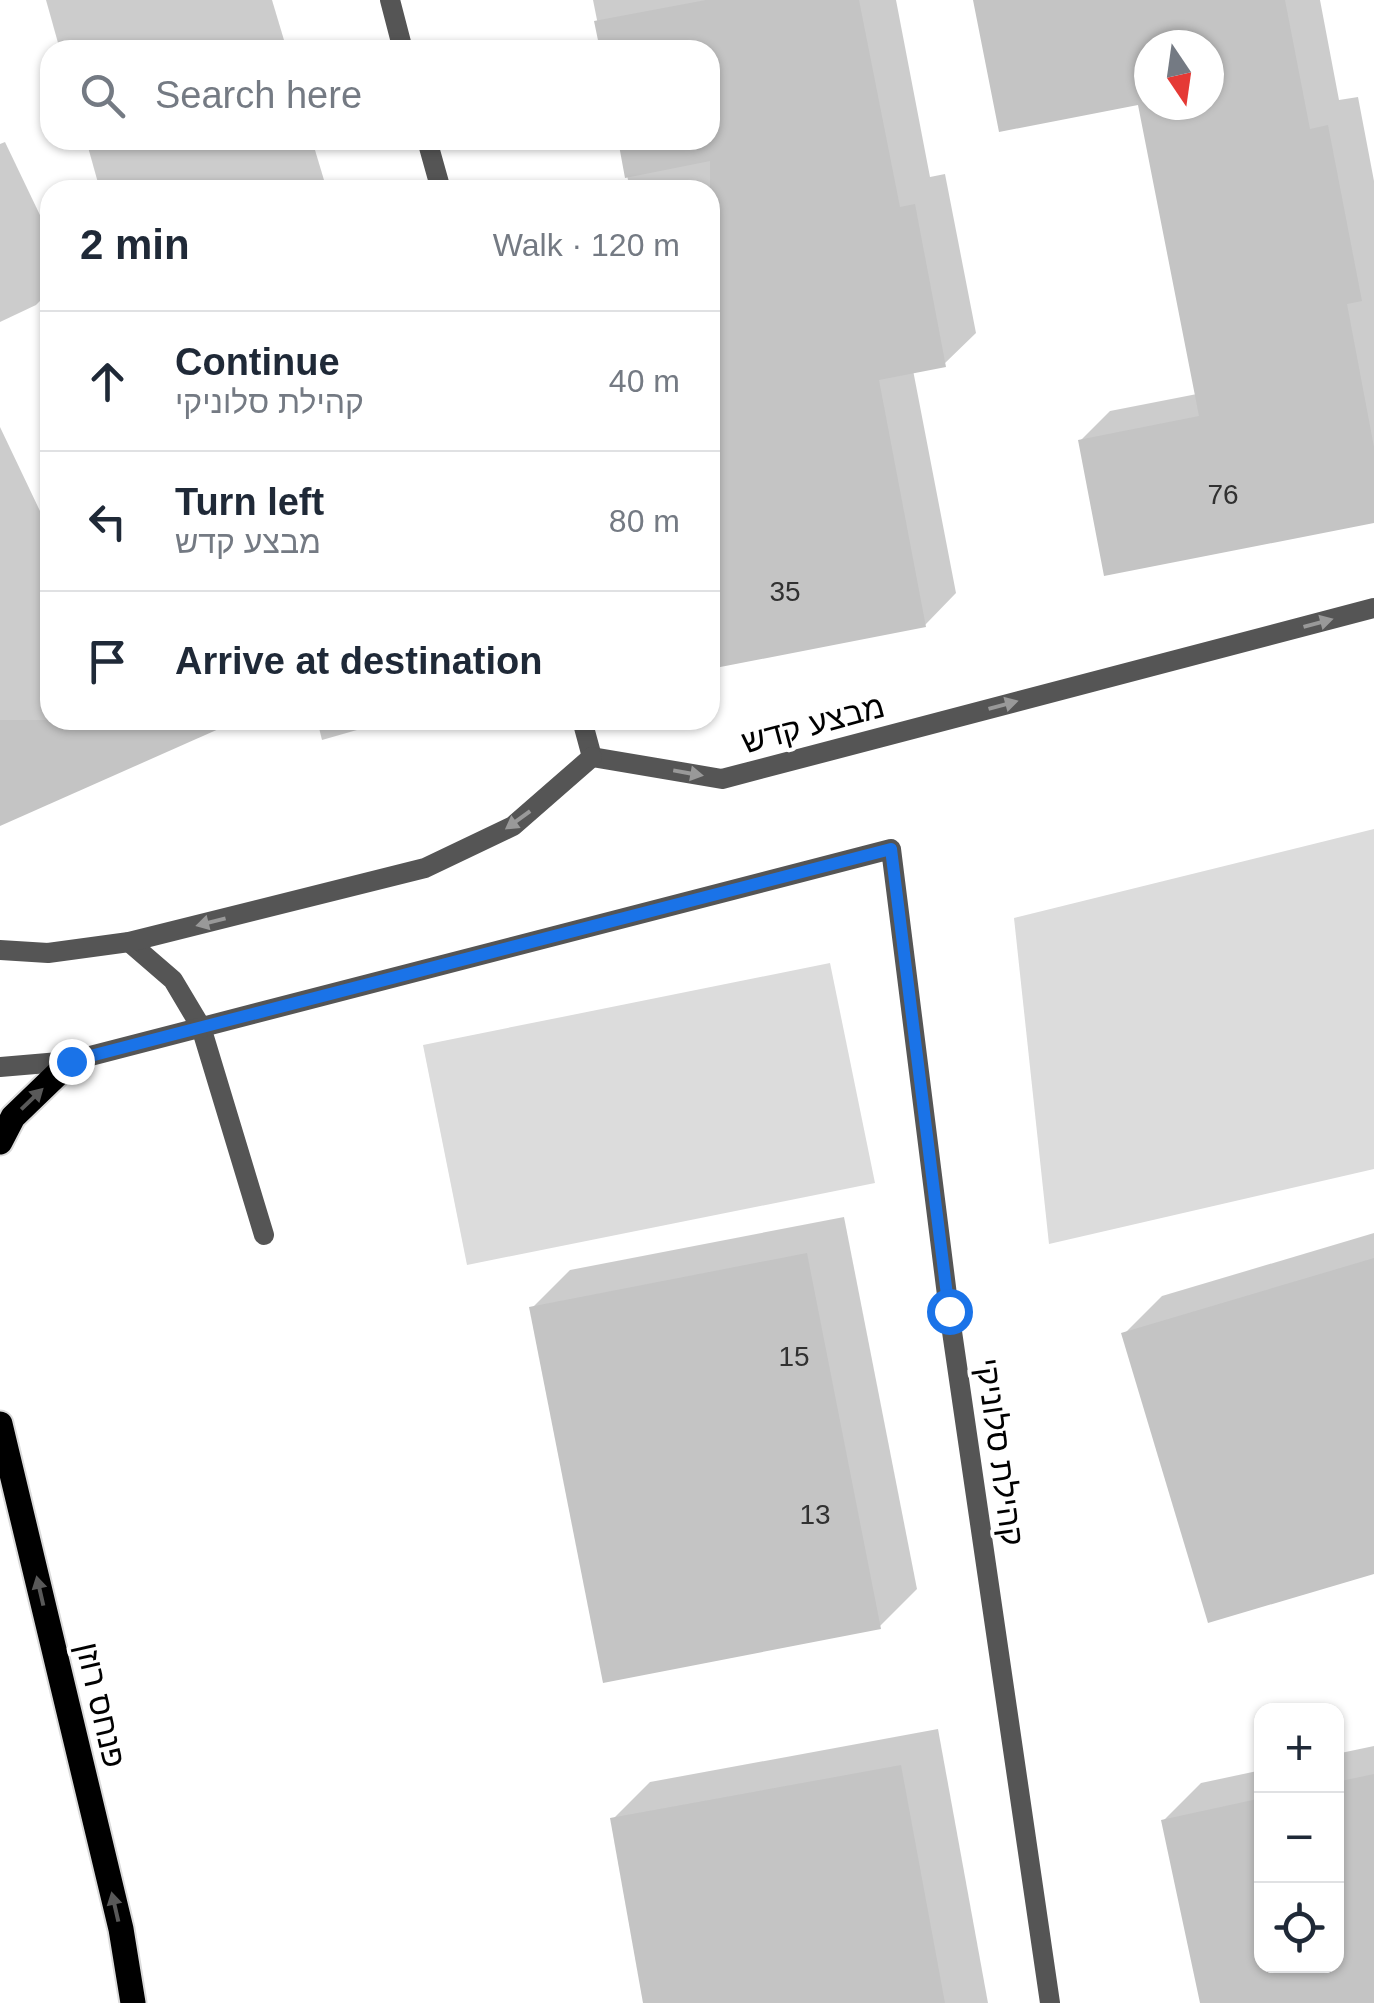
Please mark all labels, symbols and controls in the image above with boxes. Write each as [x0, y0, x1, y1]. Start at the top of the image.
north arrow [1134, 30, 1224, 120]
search box [40, 40, 720, 150]
icon: search [75, 68, 130, 123]
text: Search here [155, 74, 362, 116]
text: 2 min [80, 221, 190, 268]
text: Walk · 120 m [493, 227, 680, 263]
text: Continue [175, 341, 340, 383]
icon: ahead [80, 354, 135, 409]
text: 40 m [609, 363, 680, 399]
text: קהילת סלוניקי [175, 384, 364, 420]
house number: 76 [1207, 479, 1239, 510]
text: Turn left [175, 481, 324, 523]
icon: left [80, 494, 135, 549]
text: 80 m [609, 503, 680, 539]
text: מבצע קדש [175, 524, 321, 560]
house number: 35 [769, 576, 801, 607]
one-way arrow [1303, 615, 1334, 631]
icon: arrive [80, 634, 135, 689]
text: Arrive at destination [175, 640, 542, 682]
street label: מבצע קדש [738, 688, 888, 760]
one-way arrow [988, 697, 1019, 713]
one-way arrow [673, 766, 704, 781]
one-way arrow [505, 810, 531, 829]
one-way arrow [195, 914, 226, 930]
route end [49, 1039, 95, 1085]
one-way arrow [20, 1087, 44, 1111]
route start [927, 1289, 973, 1335]
house number: 15 [778, 1341, 810, 1372]
street label: קהילת סלוניקי [969, 1356, 1031, 1548]
house number: 13 [799, 1499, 831, 1530]
one-way arrow [32, 1575, 47, 1606]
street label: פנחס רוזן [69, 1639, 133, 1771]
map controls [1254, 1703, 1344, 1973]
button: + [1254, 1703, 1344, 1793]
button: − [1254, 1793, 1344, 1883]
button: locate [1254, 1883, 1344, 1973]
one-way arrow [107, 1891, 122, 1922]

